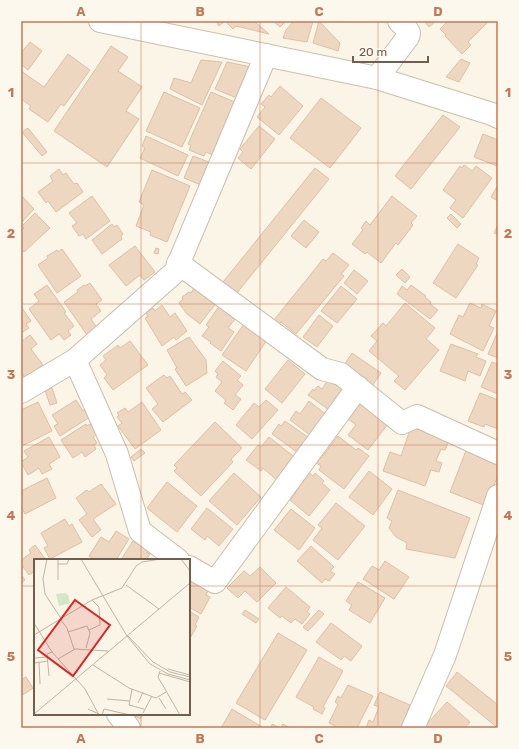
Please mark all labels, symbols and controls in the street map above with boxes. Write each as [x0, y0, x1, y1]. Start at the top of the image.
text: A [76, 4, 86, 19]
text: B [195, 4, 205, 19]
text: C [314, 4, 324, 19]
text: D [433, 4, 443, 19]
scale bar [353, 38, 428, 64]
text: 20 m [359, 45, 387, 59]
text: 1 [8, 85, 14, 100]
text: 1 [505, 85, 511, 100]
text: 2 [7, 226, 15, 241]
text: 2 [504, 226, 512, 241]
text: 3 [7, 367, 16, 382]
text: 3 [504, 367, 513, 382]
text: 4 [7, 508, 16, 523]
text: 4 [504, 508, 513, 523]
inset map [34, 559, 190, 715]
text: 5 [7, 649, 15, 664]
text: 5 [504, 649, 512, 664]
text: A [76, 731, 86, 746]
text: B [195, 731, 205, 746]
text: C [314, 731, 324, 746]
text: D [433, 731, 443, 746]

